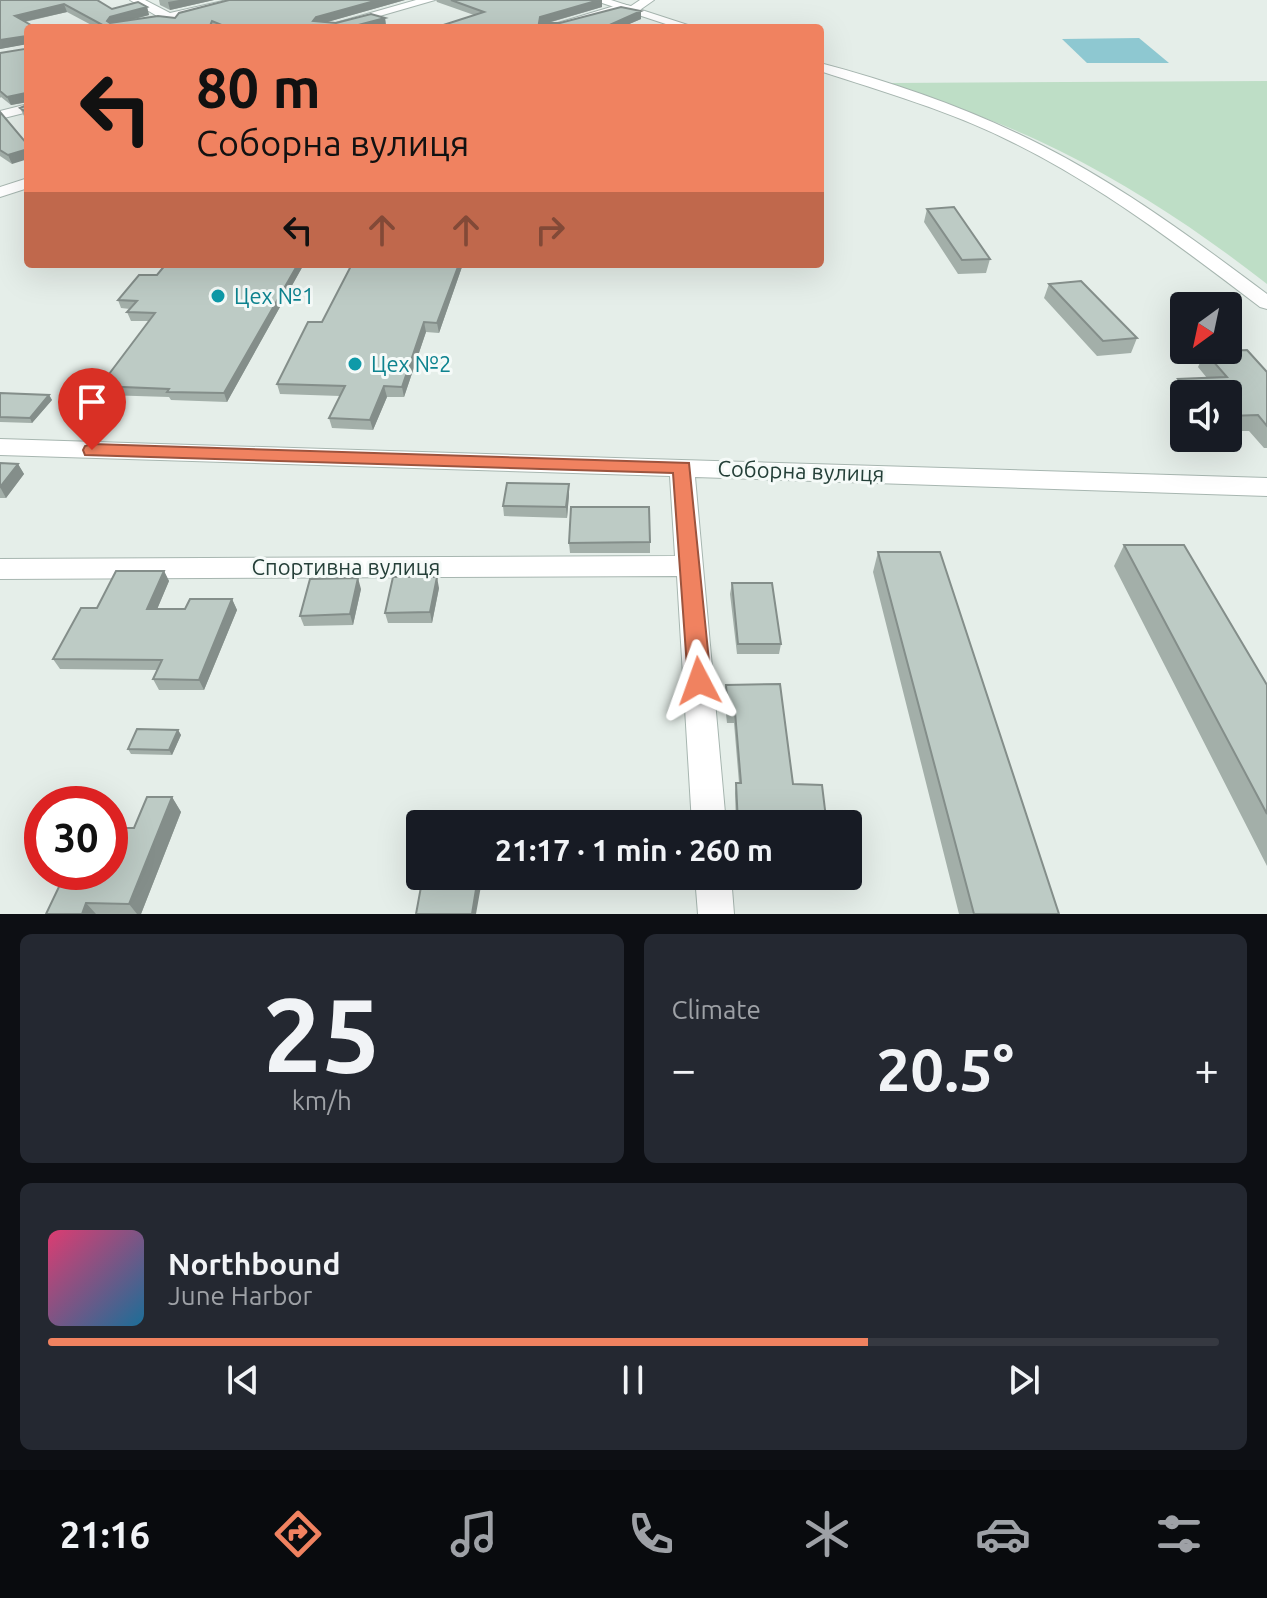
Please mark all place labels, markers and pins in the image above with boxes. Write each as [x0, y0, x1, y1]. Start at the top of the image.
place label: Цех №1 [234, 283, 314, 308]
marker: Цех №1 [209, 287, 227, 305]
place label: Цех №2 [371, 351, 451, 376]
marker: Цех №2 [346, 355, 364, 373]
pin [58, 368, 126, 450]

